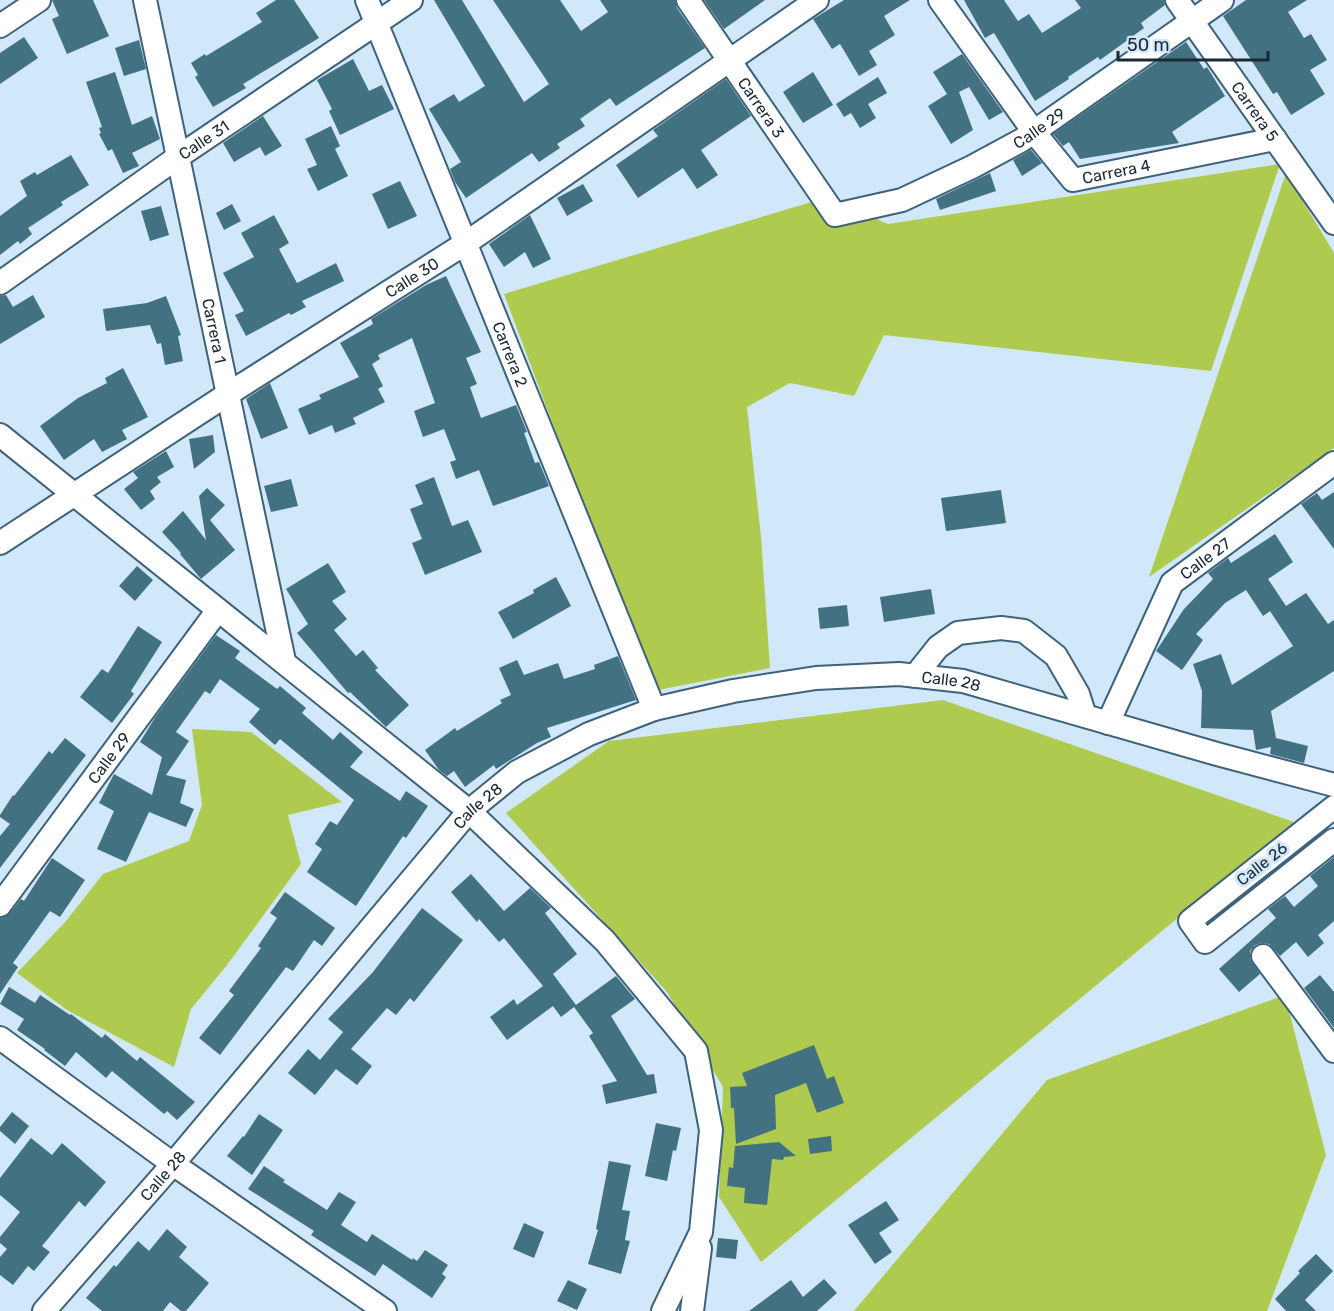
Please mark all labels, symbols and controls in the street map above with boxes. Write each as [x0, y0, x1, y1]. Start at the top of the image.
scale bar [1118, 24, 1268, 62]
text: 50 m [1127, 34, 1170, 56]
street label: Carrera 3 [734, 74, 789, 141]
street label: Carrera 5 [1228, 78, 1283, 145]
street label: Calle 29 [1010, 103, 1069, 153]
street label: Calle 31 [175, 116, 232, 163]
street label: Carrera 4 [1080, 155, 1152, 187]
street label: Calle 30 [381, 253, 442, 301]
street label: Carrera 1 [198, 296, 231, 365]
street label: Carrera 2 [489, 319, 532, 389]
street label: Calle 27 [1176, 534, 1234, 583]
street label: Calle 28 [921, 667, 983, 695]
street label: Calle 29 [84, 728, 134, 787]
street label: Calle 28 [449, 779, 506, 833]
street label: Calle 26 [1233, 838, 1291, 890]
street label: Calle 28 [136, 1147, 189, 1204]

